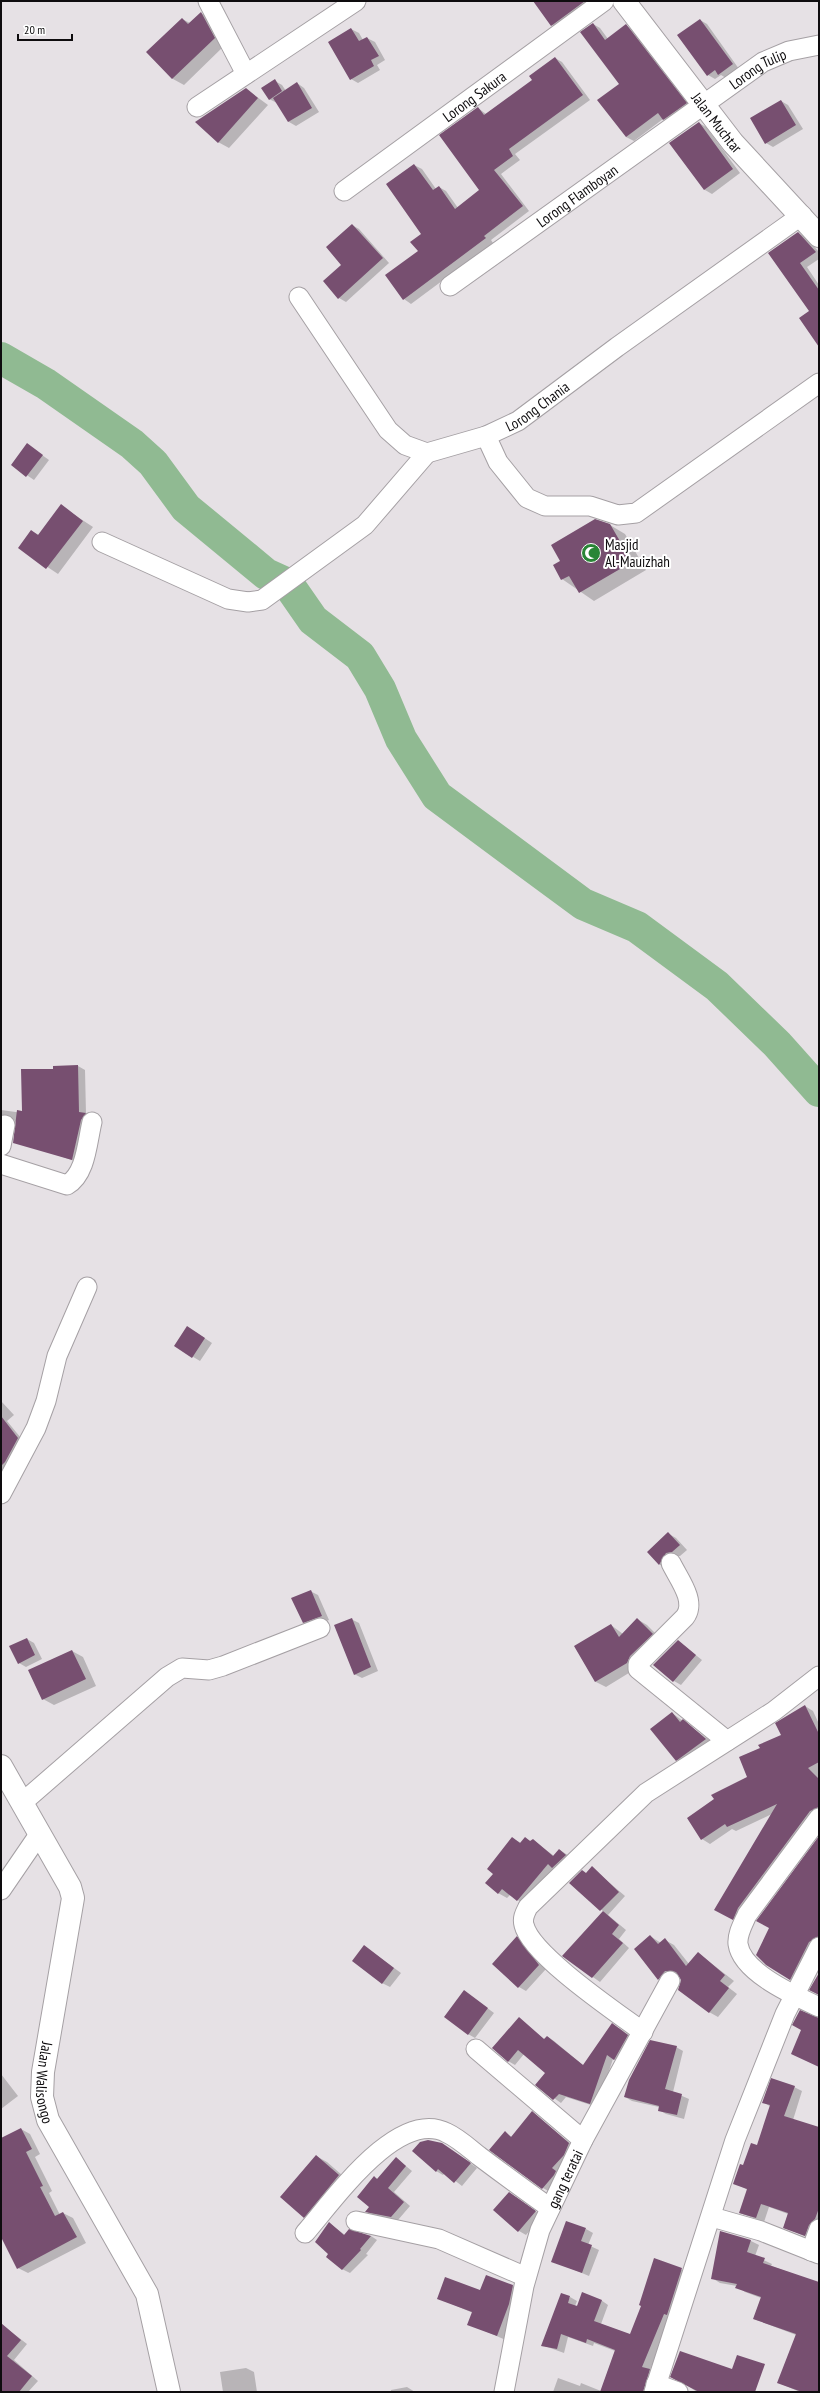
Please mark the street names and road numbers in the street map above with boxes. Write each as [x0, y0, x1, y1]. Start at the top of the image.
street label: Lorong Tulip [725, 44, 789, 93]
street label: Lorong Sakura [439, 67, 509, 125]
street label: Jalan Muchtar [687, 88, 747, 157]
street label: Lorong Flamboyan [532, 160, 621, 231]
street label: Lorong Chania [502, 377, 573, 435]
street label: Jalan Walisongo [32, 2039, 58, 2125]
street label: gang teratai [542, 2146, 587, 2211]

